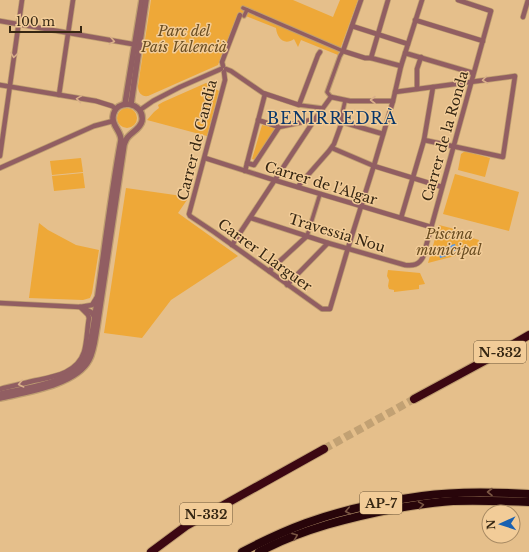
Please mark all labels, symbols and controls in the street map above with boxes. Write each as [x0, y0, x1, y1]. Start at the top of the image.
scale bar [10, 8, 81, 34]
text: 100 m [16, 14, 55, 29]
park label: Parc del País Valencià [140, 22, 227, 56]
one-way arrow [109, 36, 116, 44]
one-way arrow [10, 52, 19, 58]
street label: Carrer de la Ronda [418, 68, 472, 203]
one-way arrow [482, 75, 489, 84]
street label: Carrer de Gandia [173, 78, 221, 202]
one-way arrow [76, 95, 82, 104]
one-way arrow [370, 96, 376, 104]
district label: BENIRREDRÀ [267, 108, 397, 128]
street label: Carrer de l'Algar [263, 157, 380, 209]
street label: Travessia Nou [286, 210, 388, 256]
street label: Carrer Llarguer [214, 215, 316, 295]
park label: Piscina municipal [416, 225, 482, 259]
road number: N-332 [474, 341, 526, 363]
one-way arrow [18, 379, 25, 388]
one-way arrow [487, 488, 493, 496]
road number: AP-7 [360, 492, 402, 514]
one-way arrow [418, 501, 424, 510]
road number: N-332 [180, 503, 232, 525]
north arrow [481, 504, 521, 544]
one-way arrow [345, 506, 351, 514]
text: N [484, 518, 498, 530]
one-way arrow [292, 533, 299, 541]

